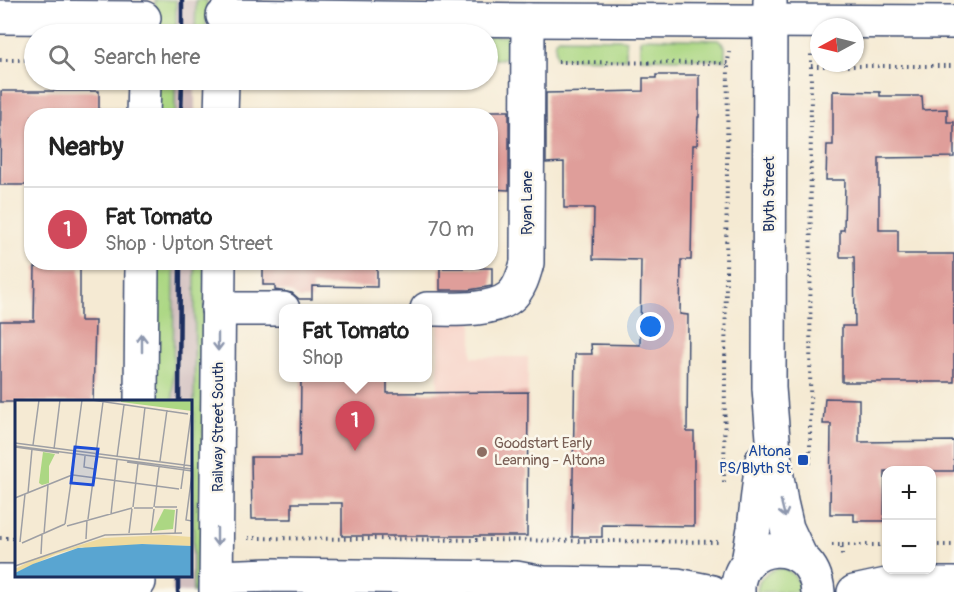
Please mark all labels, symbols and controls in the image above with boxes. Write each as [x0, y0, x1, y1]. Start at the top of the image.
north arrow [810, 18, 864, 72]
search box [24, 24, 498, 90]
icon: search [45, 41, 78, 74]
text: Search here [93, 43, 200, 71]
text: Nearby [48, 131, 124, 163]
street label: Blyth Street [760, 155, 779, 232]
street label: Ryan Lane [518, 170, 537, 235]
text: Fat Tomato [105, 203, 212, 231]
text: 1 [64, 217, 71, 242]
text: 70 m [428, 217, 474, 242]
text: Shop · Upton Street [105, 231, 273, 256]
popup [279, 304, 432, 382]
your location [636, 312, 665, 341]
text: Fat Tomato [302, 317, 409, 345]
one-way arrow [212, 331, 224, 351]
one-way arrow [136, 334, 148, 354]
text: Shop [302, 345, 343, 370]
street label: Railway Street South [209, 362, 228, 492]
inset map [15, 400, 192, 577]
pin: 1 [336, 402, 374, 451]
place label: Goodstart Early Learning - Altona [494, 434, 605, 470]
place label: Altona PS/Blyth St [719, 442, 792, 478]
marker: Goodstart Early Learning - Altona [475, 445, 489, 459]
marker: Altona PS/Blyth St [796, 453, 810, 467]
map controls [882, 466, 936, 574]
button: + [882, 466, 936, 520]
one-way arrow [777, 499, 789, 518]
button: − [882, 520, 936, 574]
one-way arrow [211, 526, 223, 546]

